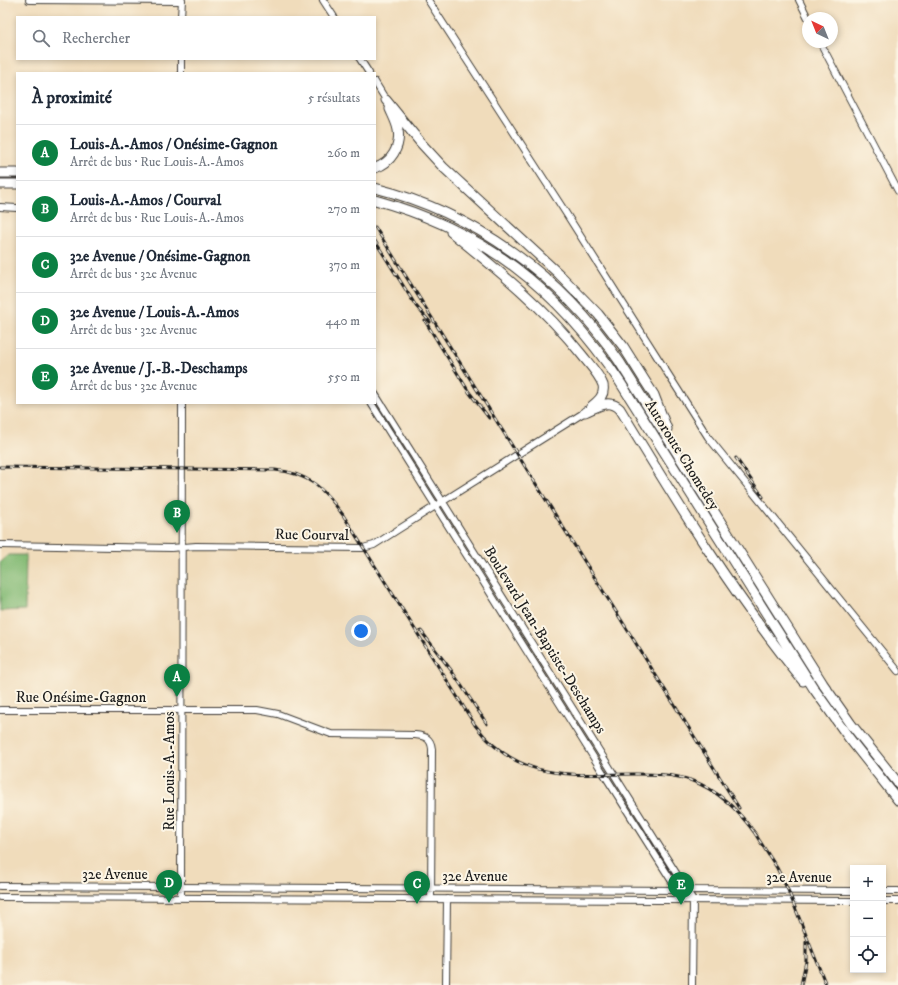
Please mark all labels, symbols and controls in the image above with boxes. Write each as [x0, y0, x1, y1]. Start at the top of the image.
north arrow [802, 12, 838, 48]
search box [16, 16, 376, 60]
icon: search [30, 27, 52, 49]
text: Rechercher [62, 29, 130, 48]
text: À proximité [32, 87, 112, 109]
text: 5 résultats [308, 90, 360, 106]
text: Louis-A.-Amos / Onésime-Gagnon [70, 135, 278, 154]
text: A [41, 145, 49, 161]
text: 260 m [327, 145, 360, 161]
text: Arrêt de bus · Rue Louis-A.-Amos [70, 154, 244, 170]
text: Louis-A.-Amos / Courval [70, 191, 221, 210]
text: B [41, 201, 49, 217]
text: 270 m [328, 201, 360, 217]
text: Arrêt de bus · Rue Louis-A.-Amos [70, 210, 244, 226]
text: 32e Avenue / Onésime-Gagnon [70, 247, 250, 266]
text: C [41, 257, 49, 273]
text: 370 m [329, 257, 360, 273]
text: Arrêt de bus · 32e Avenue [70, 266, 197, 282]
text: 32e Avenue / Louis-A.-Amos [70, 303, 239, 322]
text: D [40, 313, 50, 329]
text: 440 m [325, 313, 360, 329]
text: Arrêt de bus · 32e Avenue [70, 322, 197, 338]
text: 32e Avenue / J.-B.-Deschamps [70, 359, 248, 378]
text: E [40, 369, 50, 385]
text: 550 m [328, 369, 360, 385]
text: Arrêt de bus · 32e Avenue [70, 378, 197, 394]
street label: Autoroute Chomedey [640, 396, 724, 514]
pin: B [164, 500, 190, 533]
street label: Rue Courval [275, 525, 350, 545]
street label: Boulevard Jean-Baptiste-Deschamps [479, 543, 611, 737]
your location [351, 621, 371, 641]
pin: A [164, 664, 190, 697]
street label: Rue Onésime-Gagnon [16, 688, 147, 707]
street label: Rue Louis-A.-Amos [160, 711, 179, 831]
street label: 32e Avenue [82, 865, 148, 884]
map controls [850, 865, 886, 973]
button: + [850, 865, 886, 901]
street label: 32e Avenue [442, 867, 508, 886]
street label: 32e Avenue [766, 868, 832, 887]
pin: D [156, 870, 182, 903]
pin: C [404, 871, 430, 904]
pin: E [668, 872, 694, 905]
button: − [850, 901, 886, 937]
button: locate [850, 937, 886, 973]

